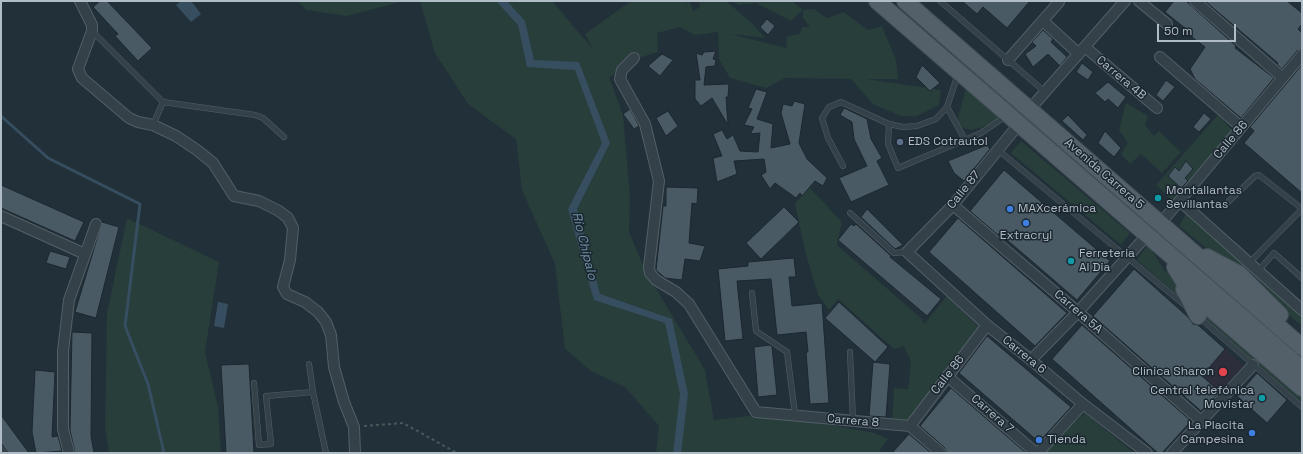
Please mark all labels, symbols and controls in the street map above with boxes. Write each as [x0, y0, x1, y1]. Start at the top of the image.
scale bar [1159, 16, 1238, 42]
text: 50 m [1164, 23, 1192, 39]
street label: Carrera 4B [1093, 53, 1149, 103]
street label: Calle 86 [1211, 118, 1251, 162]
place label: EDS Cotrautol [908, 135, 988, 149]
street label: Avenida Carrera 5 [1061, 136, 1147, 212]
marker: EDS Cotrautol [895, 137, 905, 147]
street label: Calle 87 [944, 168, 984, 212]
place label: Montallantas Sevillantas [1166, 184, 1242, 212]
marker: Montallantas Sevillantas [1153, 193, 1163, 203]
place label: MAXcerámica [1018, 202, 1096, 216]
marker: MAXcerámica [1005, 204, 1015, 214]
water label: Río Chipalo [568, 210, 600, 282]
marker: Extracryl [1021, 218, 1031, 228]
place label: Extracryl [1000, 229, 1052, 243]
place label: Ferreteria Al Dia [1079, 247, 1135, 275]
marker: Ferreteria Al Dia [1066, 256, 1076, 266]
street label: Carrera 5A [1051, 287, 1105, 337]
street label: Carrera 6 [999, 333, 1049, 377]
street label: Calle 86 [928, 353, 968, 397]
place label: Clínica Sharon [1132, 365, 1214, 379]
marker: Clínica Sharon [1217, 366, 1229, 378]
place label: Central telefónica Movistar [1150, 384, 1254, 412]
street label: Carrera 7 [968, 392, 1016, 436]
marker: Central telefónica Movistar [1257, 393, 1267, 403]
street label: Carrera 8 [826, 412, 880, 430]
place label: La Placita Campesina [1181, 419, 1244, 447]
marker: La Placita Campesina [1247, 428, 1257, 438]
place label: Tienda [1047, 433, 1086, 447]
marker: Tienda [1034, 435, 1044, 445]

